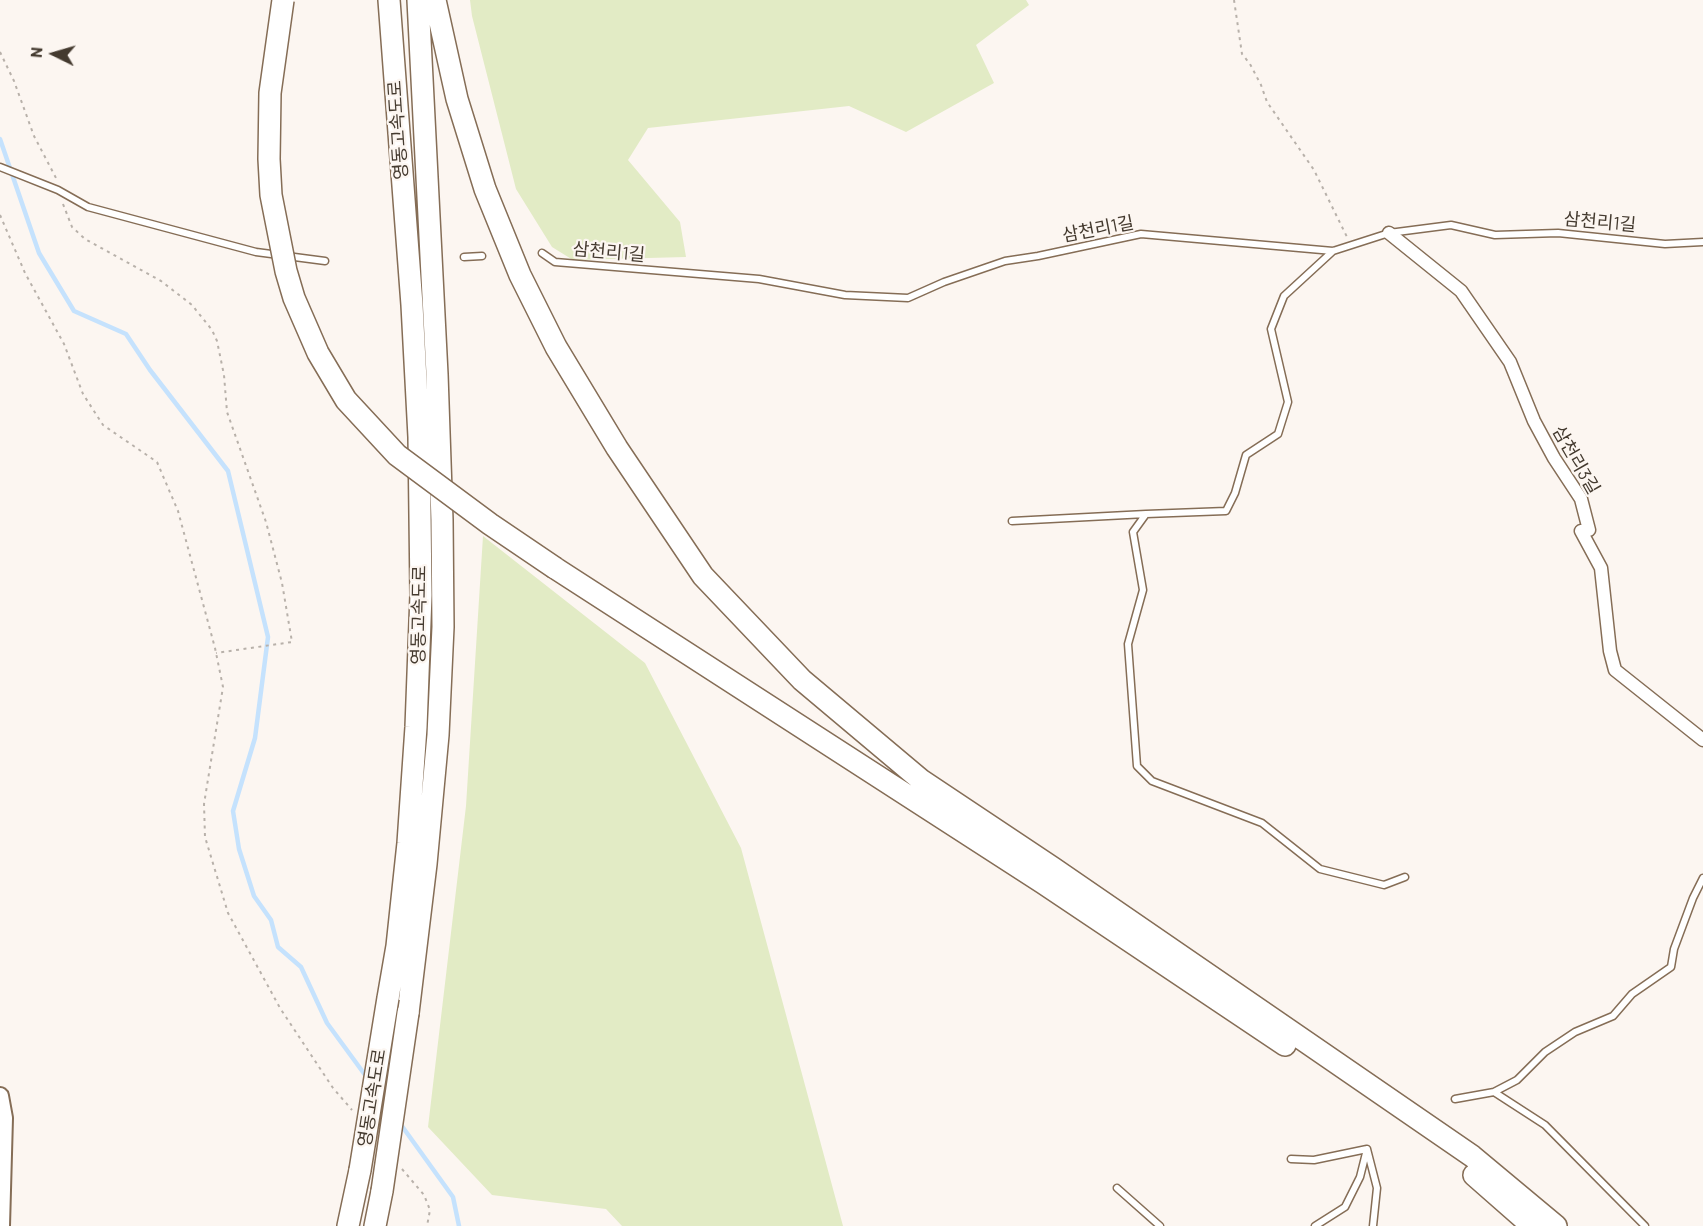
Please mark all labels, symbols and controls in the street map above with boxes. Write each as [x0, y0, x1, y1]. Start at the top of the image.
north arrow [24, 24, 84, 84]
text: N [26, 46, 45, 59]
street label: 영동고속도로 [384, 80, 412, 180]
street label: 삼천리1길 [1563, 208, 1637, 236]
street label: 삼천리1길 [1060, 211, 1136, 247]
street label: 삼천리1길 [572, 238, 646, 266]
street label: 삼천리3길 [1548, 422, 1604, 498]
street label: 영동고속도로 [407, 565, 431, 665]
street label: 영동고속도로 [354, 1047, 390, 1149]

